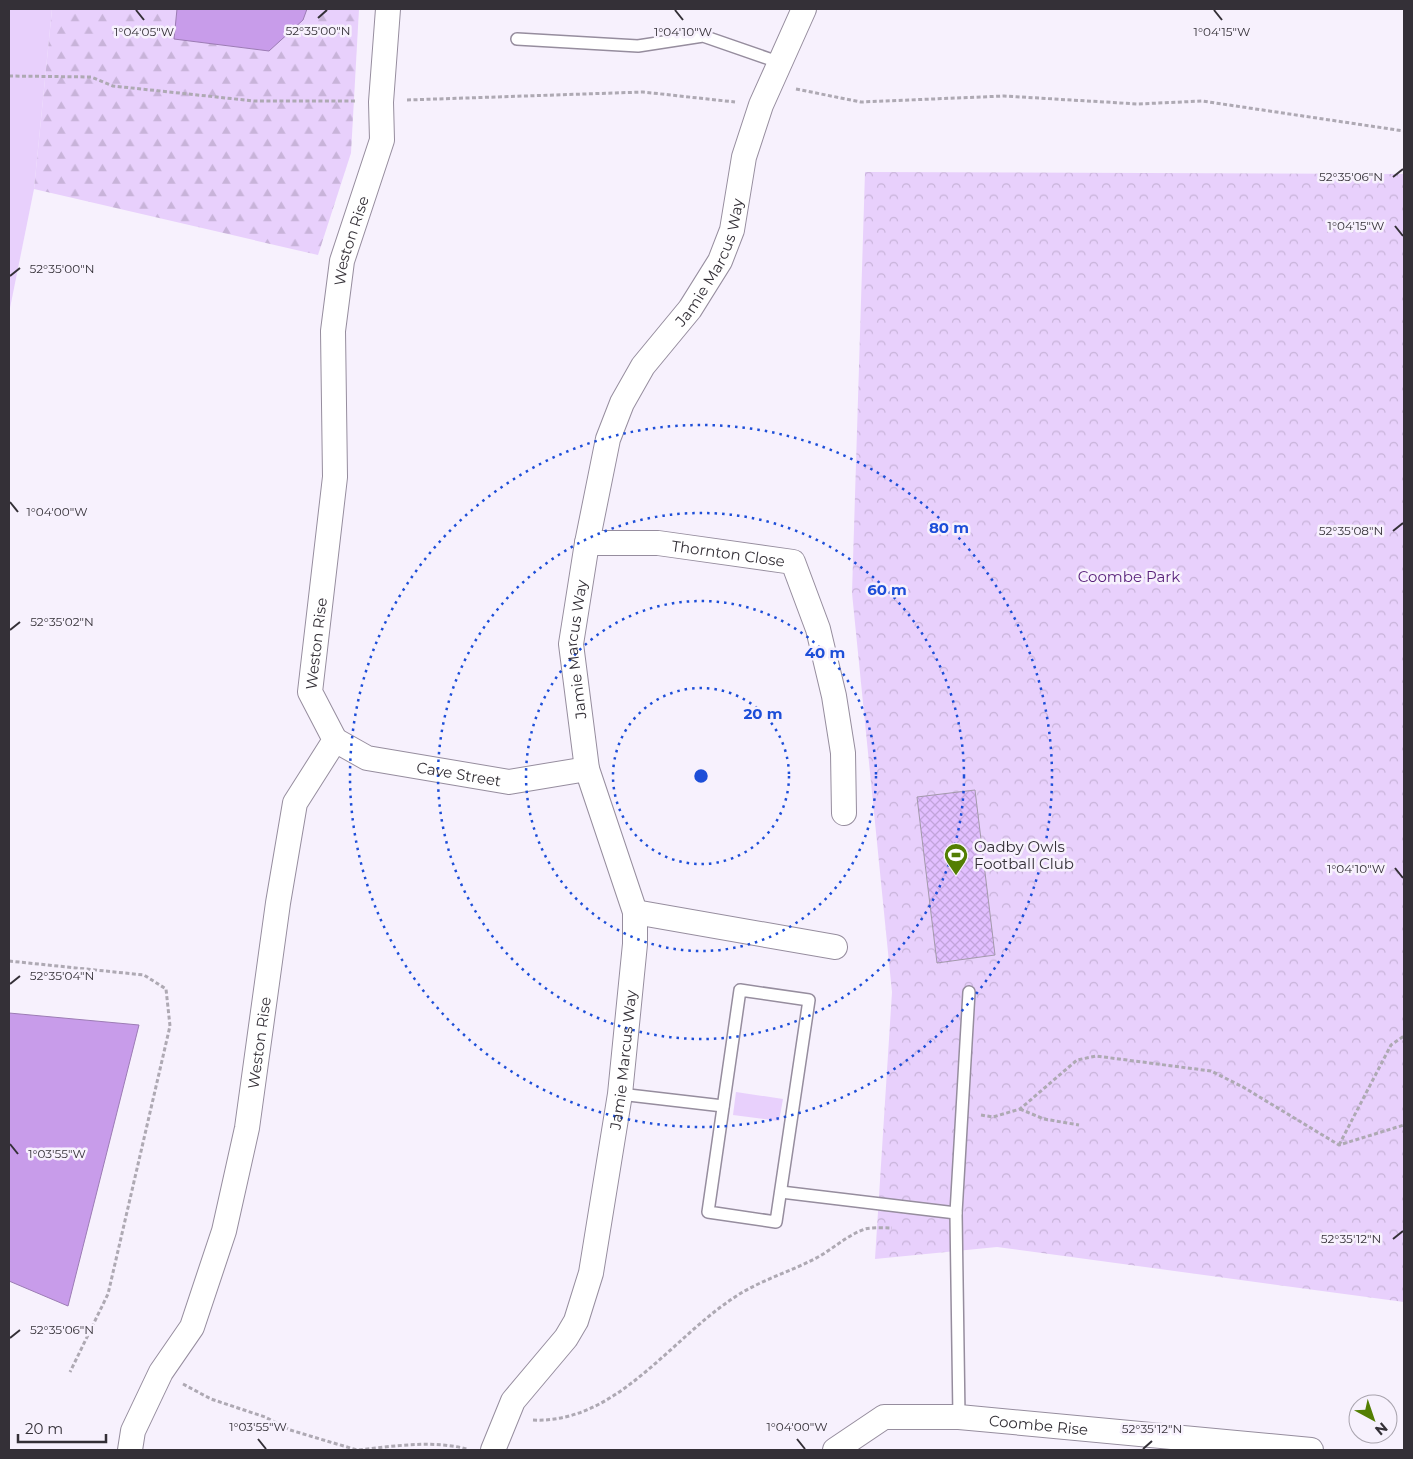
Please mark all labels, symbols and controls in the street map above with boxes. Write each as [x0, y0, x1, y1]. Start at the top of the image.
text: 52°35'00"N [286, 23, 350, 38]
text: 1°04'05"W [114, 24, 174, 39]
text: 1°04'10"W [654, 24, 712, 39]
text: 1°04'15"W [1194, 24, 1250, 39]
text: 52°35'06"N [1319, 169, 1383, 184]
street label: Weston Rise [329, 193, 372, 287]
street label: Jamie Marcus Way [670, 196, 747, 330]
text: 1°04'15"W [1328, 218, 1384, 233]
text: 52°35'00"N [30, 261, 94, 276]
text: 1°04'00"W [26, 504, 88, 519]
text: 80 m [929, 518, 969, 537]
text: 52°35'08"N [1319, 523, 1383, 538]
street label: Thornton Close [671, 536, 786, 570]
park label: Coombe Park [1078, 567, 1180, 586]
street label: Jamie Marcus Way [561, 577, 591, 721]
text: 60 m [867, 580, 907, 599]
street label: Weston Rise [301, 596, 330, 691]
text: 52°35'02"N [30, 614, 94, 629]
text: 40 m [805, 643, 845, 662]
text: 20 m [743, 704, 783, 723]
street label: Cave Street [415, 757, 503, 790]
centre of rings [692, 767, 710, 785]
place label: Oadby Owls Football Club [974, 837, 1074, 873]
sports icon: Oadby Owls Football Club [943, 842, 969, 876]
text: 1°04'10"W [1327, 861, 1385, 876]
text: 52°35'04"N [30, 968, 94, 983]
street label: Jamie Marcus Way [605, 988, 640, 1132]
street label: Weston Rise [243, 995, 274, 1090]
text: 1°03'55"W [28, 1146, 86, 1161]
text: 52°35'12"N [1321, 1231, 1381, 1246]
text: 52°35'06"N [30, 1322, 94, 1337]
north arrow [1348, 1394, 1398, 1444]
street label: Coombe Rise [988, 1410, 1089, 1439]
scale bar [18, 1412, 105, 1444]
text: N [1371, 1418, 1391, 1439]
text: 20 m [25, 1419, 63, 1438]
text: 1°03'55"W [229, 1419, 287, 1434]
text: 1°04'00"W [766, 1419, 828, 1434]
text: 52°35'12"N [1122, 1421, 1182, 1436]

